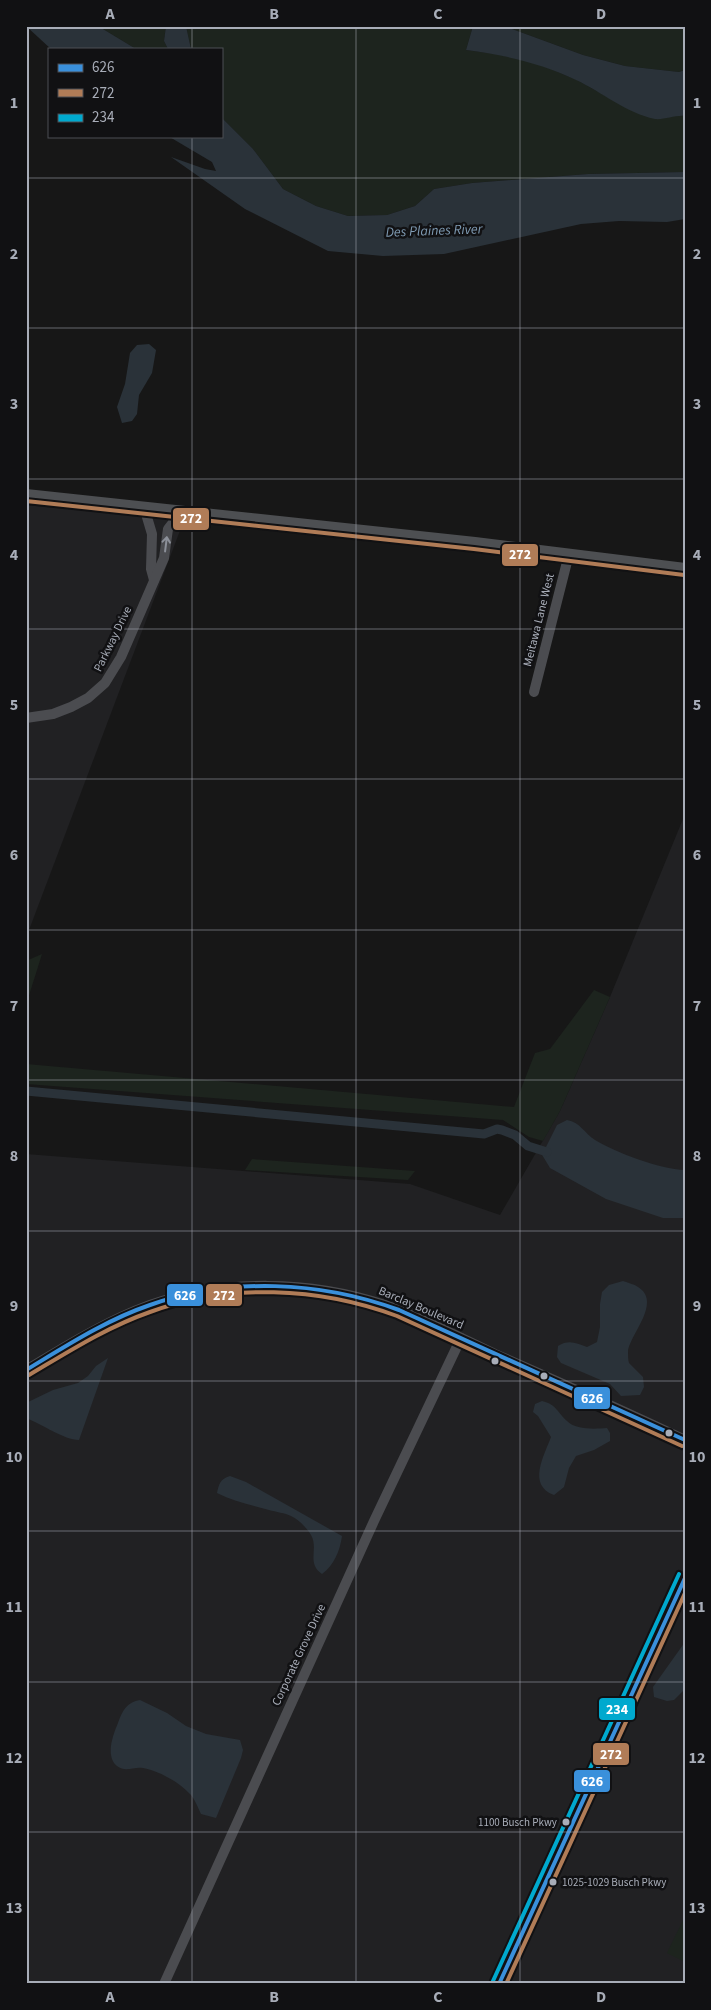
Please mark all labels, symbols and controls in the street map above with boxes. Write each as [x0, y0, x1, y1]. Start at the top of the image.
text: A [104, 3, 115, 25]
text: B [269, 3, 279, 25]
text: C [433, 3, 443, 25]
text: D [596, 3, 606, 25]
legend [48, 48, 222, 138]
text: 626 [92, 57, 114, 78]
text: 272 [92, 83, 114, 104]
text: 1 [10, 92, 18, 114]
text: 1 [693, 92, 701, 114]
text: 234 [92, 107, 115, 128]
water label: Des Plaines River [385, 219, 484, 243]
text: 2 [10, 243, 18, 265]
text: 2 [693, 243, 701, 265]
text: 3 [10, 393, 18, 415]
text: 3 [693, 393, 701, 415]
line badge: 272 [172, 507, 210, 531]
text: 272 [180, 509, 202, 529]
one-way arrow [161, 536, 171, 552]
line badge: 272 [501, 543, 539, 567]
text: 4 [10, 544, 19, 566]
text: 4 [693, 544, 702, 566]
text: 272 [509, 545, 531, 565]
street label: Meitawa Lane West [519, 572, 559, 668]
street label: Parkway Drive [90, 603, 136, 675]
text: 5 [10, 694, 18, 716]
text: 5 [693, 694, 701, 716]
text: 6 [10, 844, 18, 866]
text: 6 [693, 844, 701, 866]
text: 7 [10, 995, 18, 1017]
text: 7 [693, 995, 701, 1017]
text: 8 [10, 1145, 18, 1167]
text: 8 [693, 1145, 701, 1167]
street label: Barclay Boulevard [376, 1282, 466, 1334]
line badge: 626 [166, 1283, 204, 1307]
line badge: 272 [205, 1283, 243, 1307]
text: 626 [174, 1286, 196, 1306]
text: 272 [213, 1286, 235, 1306]
text: 9 [10, 1295, 18, 1317]
text: 9 [693, 1295, 701, 1317]
unlabelled marker [490, 1356, 500, 1366]
unlabelled marker [539, 1371, 549, 1381]
line badge: 626 [573, 1386, 611, 1410]
text: 626 [581, 1389, 603, 1409]
unlabelled marker [664, 1428, 674, 1438]
text: 10 [6, 1446, 22, 1468]
text: 10 [689, 1446, 705, 1468]
text: 11 [6, 1596, 22, 1618]
text: 11 [689, 1596, 705, 1618]
street label: Corporate Grove Drive [268, 1601, 330, 1709]
line badge: 234 [598, 1697, 636, 1721]
text: 234 [606, 1700, 629, 1720]
line badge: 272 [592, 1742, 630, 1766]
text: 272 [600, 1745, 622, 1765]
text: 12 [6, 1747, 22, 1769]
text: 12 [689, 1747, 705, 1769]
line badge: 626 [573, 1769, 611, 1793]
text: 626 [581, 1772, 603, 1792]
place label: 1100 Busch Pkwy [478, 1815, 557, 1830]
marker: 1100 Busch Pkwy [561, 1817, 571, 1827]
place label: 1025-1029 Busch Pkwy [562, 1875, 666, 1890]
marker: 1025-1029 Busch Pkwy [548, 1877, 558, 1887]
text: 13 [6, 1897, 22, 1919]
text: 13 [689, 1897, 705, 1919]
text: A [104, 1986, 115, 2008]
text: B [269, 1986, 279, 2008]
text: C [433, 1986, 443, 2008]
text: D [596, 1986, 606, 2008]

